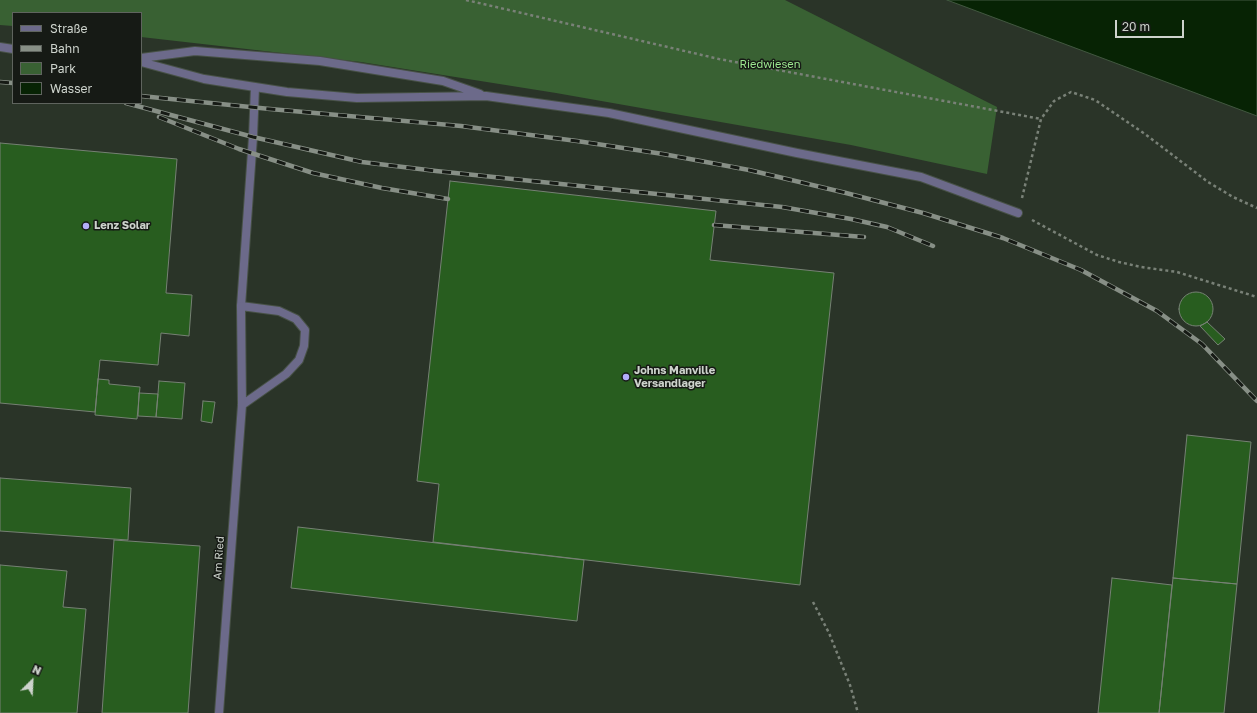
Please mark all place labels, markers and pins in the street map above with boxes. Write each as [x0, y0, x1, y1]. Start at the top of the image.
place label: Lenz Solar [94, 219, 150, 233]
marker: Lenz Solar [81, 221, 91, 231]
place label: Johns Manville Versandlager [634, 364, 715, 390]
marker: Johns Manville Versandlager [621, 372, 631, 382]

